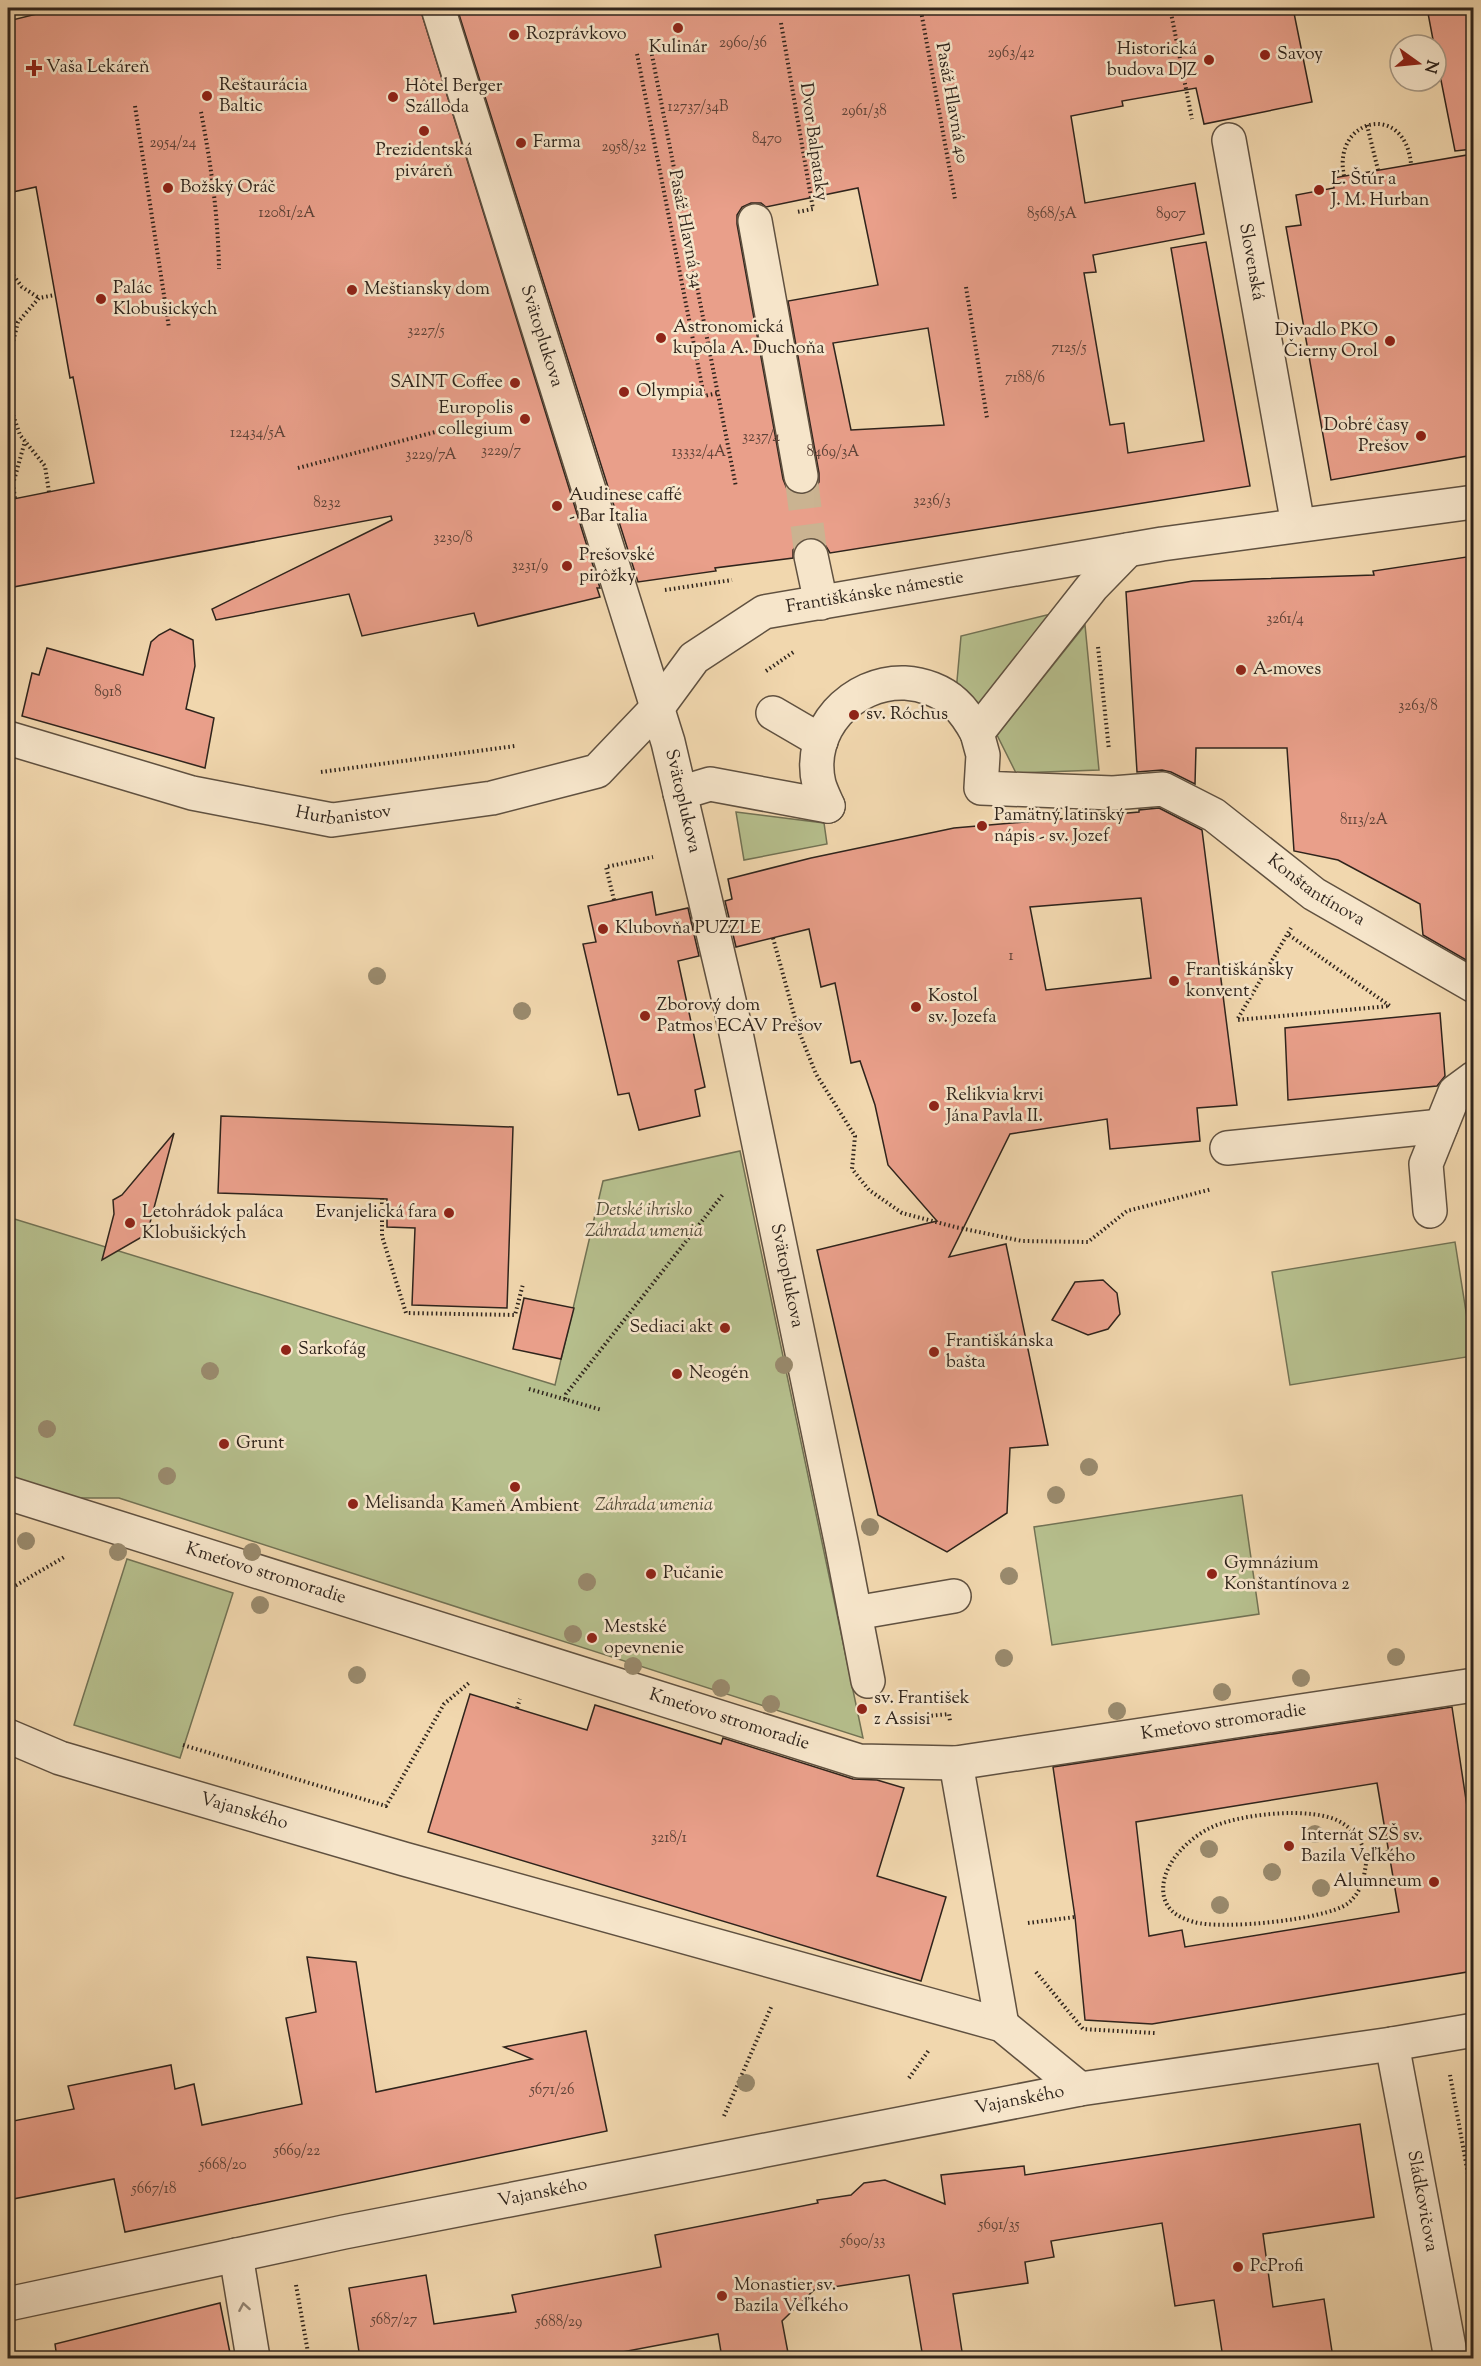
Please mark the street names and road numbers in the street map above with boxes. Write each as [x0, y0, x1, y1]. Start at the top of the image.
street label: Pasáž Hlavná 40 [928, 41, 974, 165]
street label: Dvor Balpataky [792, 81, 834, 203]
street label: Pasáž Hlavná 34 [661, 168, 709, 290]
street label: Slovenská [1231, 221, 1271, 303]
street label: Svätoplukova [513, 282, 569, 391]
street label: Františkánske námestie [784, 565, 966, 621]
street label: Svätoplukova [657, 747, 707, 856]
street label: Hurbanistov [293, 799, 394, 834]
street label: Konštantínova [1261, 848, 1369, 933]
street label: Svätoplukova [763, 1221, 810, 1330]
street label: Kmeťovo stromoradie [182, 1537, 349, 1612]
street label: Kmeťovo stromoradie [646, 1683, 813, 1758]
street label: Kmeťovo stromoradie [1139, 1697, 1308, 1748]
street label: Vajanského [197, 1787, 291, 1837]
street label: Vajanského [973, 2079, 1067, 2122]
street label: Sládkovičova [1399, 2148, 1444, 2254]
street label: Vajanského [496, 2172, 590, 2215]

